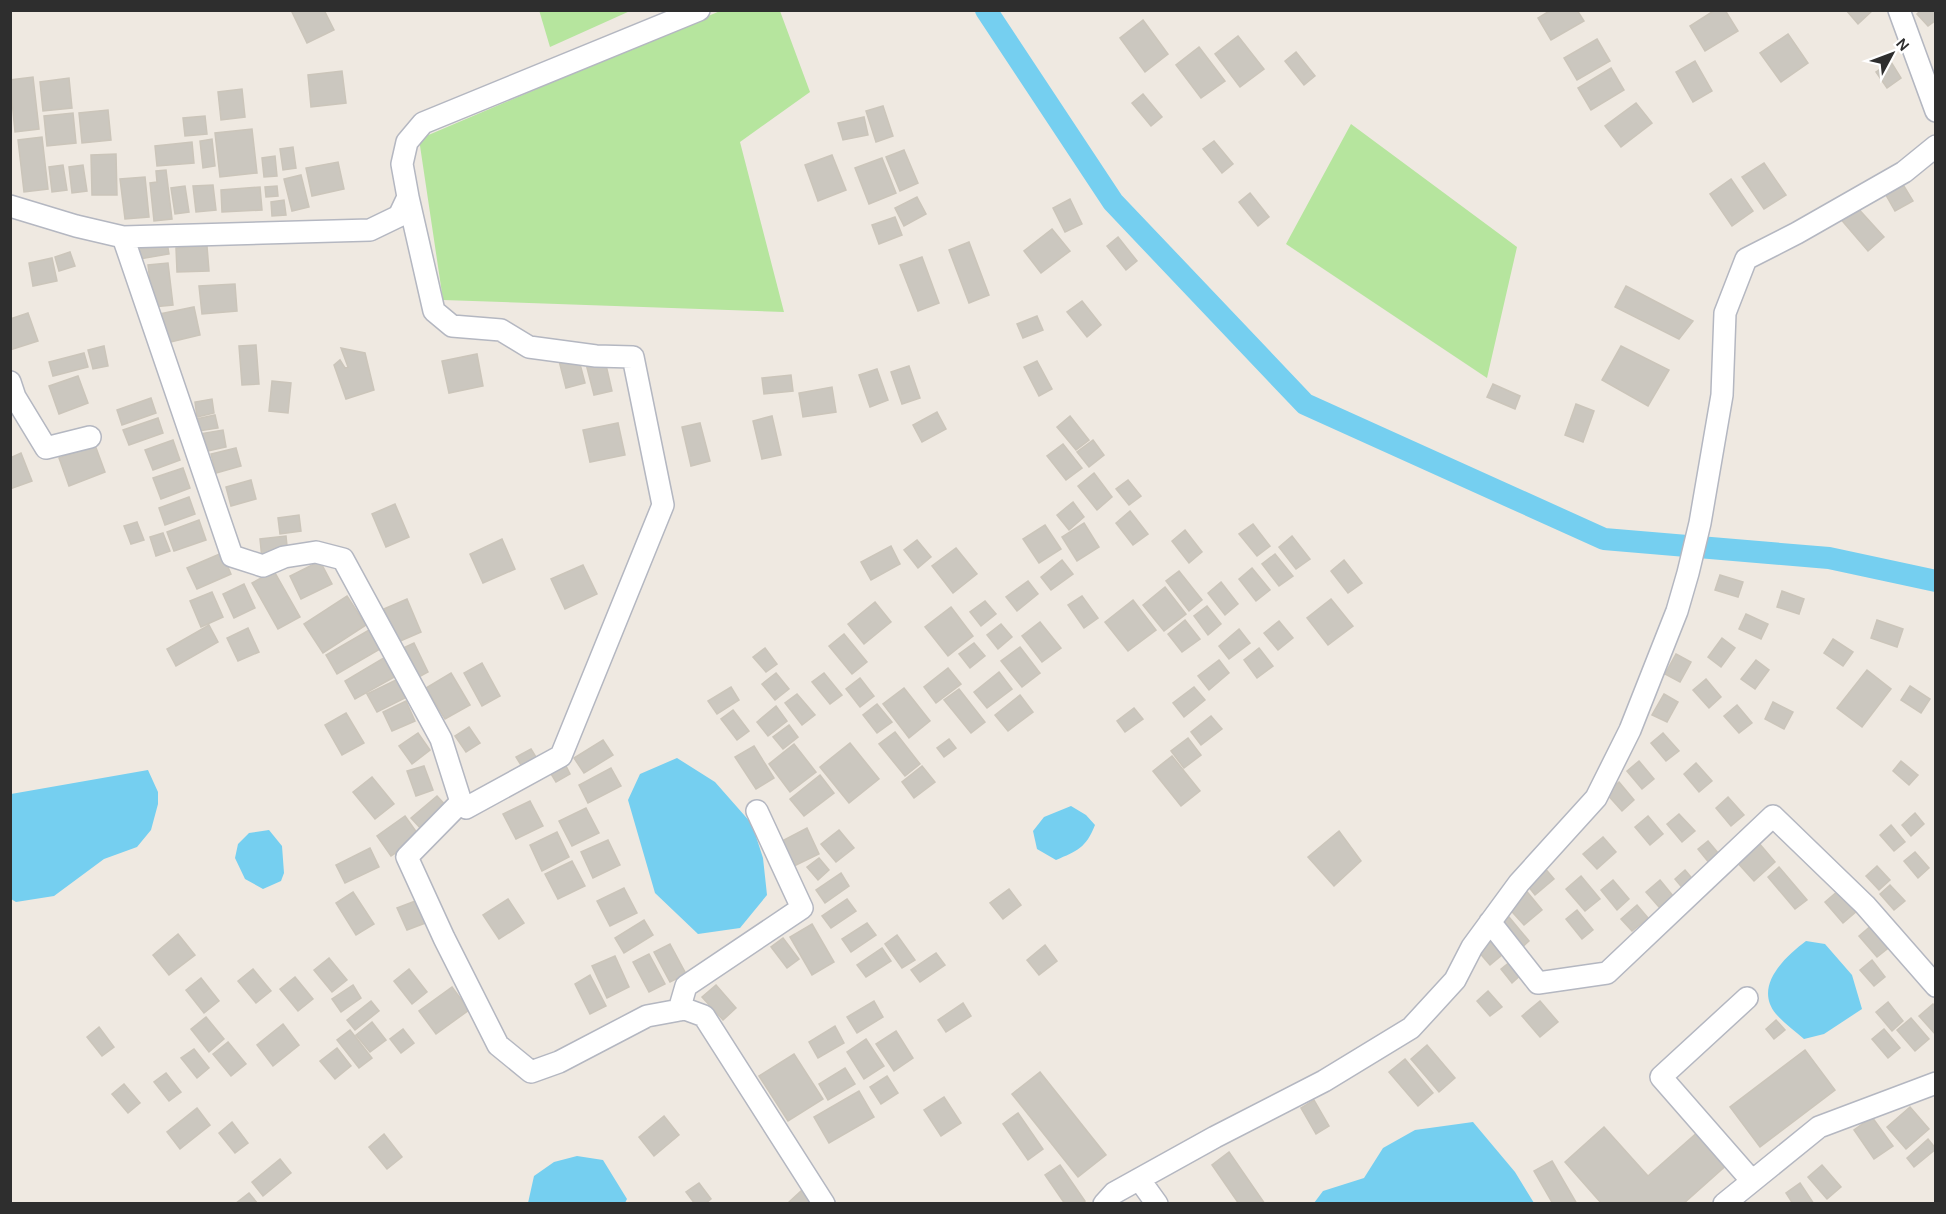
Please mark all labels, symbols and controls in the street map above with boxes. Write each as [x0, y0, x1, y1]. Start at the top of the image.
north arrow [1862, 24, 1922, 84]
text: N [1892, 34, 1914, 55]

